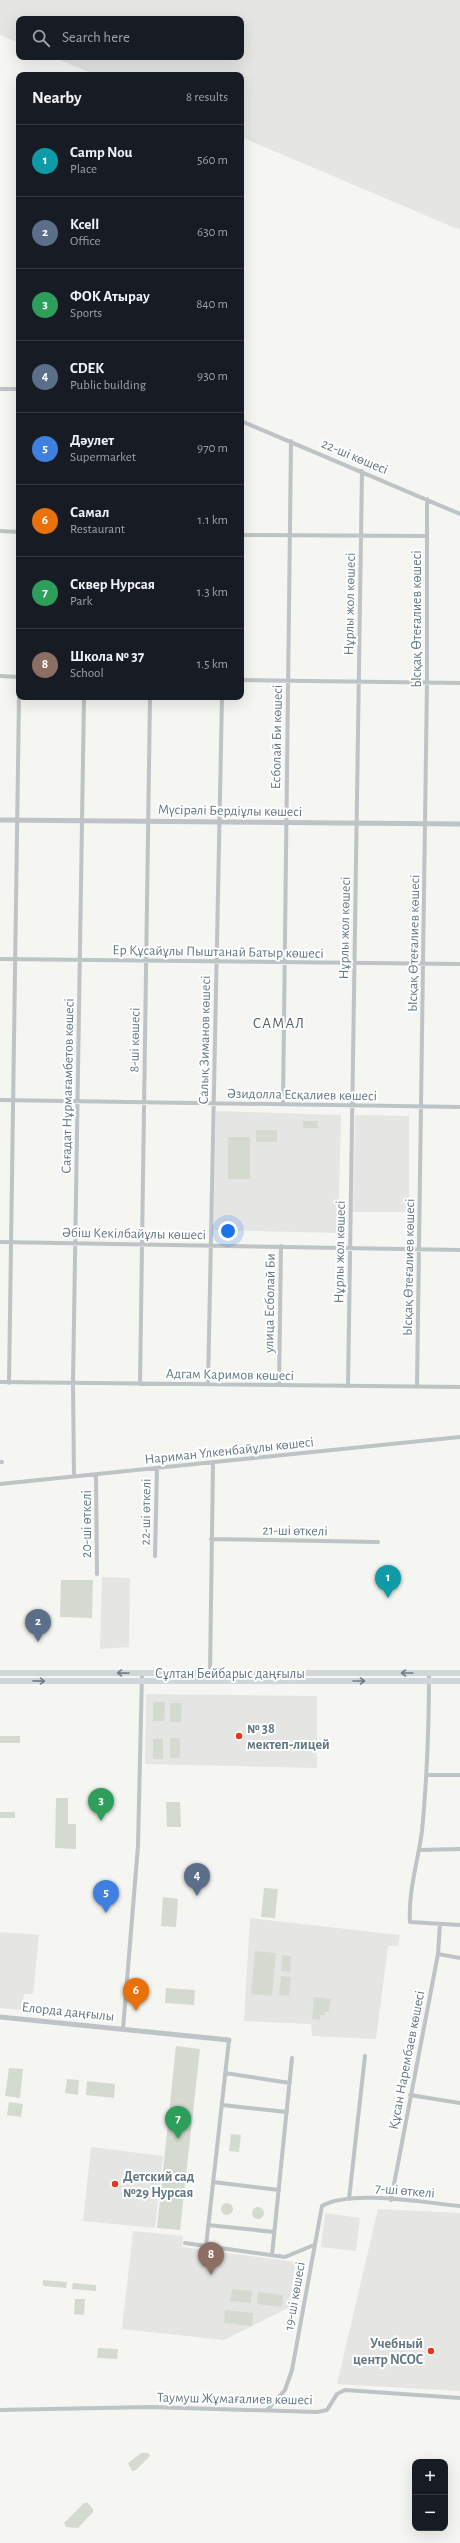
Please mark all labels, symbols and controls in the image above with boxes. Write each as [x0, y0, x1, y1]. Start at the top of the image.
search box [16, 16, 244, 60]
icon: search [30, 27, 52, 49]
text: Search here [62, 30, 130, 45]
text: Nearby [32, 89, 82, 106]
text: 8 results [186, 91, 228, 104]
text: Camp Nou [70, 145, 132, 160]
text: 1 [43, 154, 47, 167]
text: 560 m [197, 154, 228, 167]
text: Place [70, 163, 97, 176]
text: Kcell [70, 217, 99, 232]
text: 2 [42, 226, 48, 239]
text: 630 m [197, 226, 228, 239]
text: Office [70, 235, 100, 248]
text: ФОК Атырау [70, 289, 150, 304]
text: 3 [42, 298, 48, 311]
text: 840 m [196, 298, 228, 311]
text: Sports [70, 307, 102, 320]
text: CDEK [70, 361, 104, 376]
text: 4 [42, 370, 48, 383]
text: 930 m [197, 370, 228, 383]
text: Public building [70, 379, 146, 392]
text: Дәулет [70, 433, 114, 448]
street label: 22-ші көшесі [319, 437, 390, 477]
text: 5 [42, 442, 48, 455]
text: 970 m [197, 442, 228, 455]
text: Supermarket [70, 451, 136, 464]
text: Самал [70, 505, 109, 520]
text: 6 [42, 514, 48, 527]
text: 1.1 km [198, 514, 228, 527]
text: Restaurant [70, 523, 125, 536]
street label: Ысқақ Өтеғалиев көшесі [410, 550, 424, 688]
street label: Нұрлы жол көшесі [342, 553, 358, 656]
text: Сквер Нурсая [70, 577, 155, 592]
text: 7 [42, 586, 48, 599]
text: 1.3 km [197, 586, 228, 599]
text: Park [70, 595, 92, 608]
text: Школа № 37 [70, 649, 144, 664]
text: 8 [42, 658, 48, 671]
text: 1.5 km [197, 658, 228, 671]
text: School [70, 667, 104, 680]
street label: Есболай Би көшесі [269, 685, 285, 789]
street label: Мүсірәлі Бердіұлы көшесі [158, 803, 302, 819]
street label: Ысқақ Өтеғалиев көшесі [406, 874, 422, 1012]
street label: Нұрлы жол көшесі [337, 877, 353, 980]
street label: Ер Құсайұлы Пыштанай Батыр көшесі [112, 943, 324, 961]
street label: Салық Зиманов көшесі [197, 975, 213, 1105]
street label: Сағадат Нұрмағамбетов көшесі [59, 998, 77, 1174]
street label: 8-шi көшесi [127, 1007, 143, 1073]
district label: САМАЛ [253, 1016, 305, 1031]
street label: Әзидолла Есқалиев көшесі [227, 1087, 377, 1103]
street label: Ысқақ Өтеғалиев көшесі [401, 1198, 417, 1336]
street label: Нұрлы жол көшесі [332, 1201, 348, 1304]
your location [218, 1221, 238, 1241]
street label: Әбіш Кекілбайұлы көшесі [62, 1226, 206, 1242]
street label: улица Есболай Би [262, 1253, 278, 1354]
street label: Адгам Каримов көшесі [166, 1367, 294, 1383]
street label: Нариман Үлкенбайұлы көшесі [144, 1435, 314, 1467]
street label: 22-ші өткелі [138, 1479, 154, 1546]
street label: 20-ші өткелі [80, 1490, 94, 1558]
street label: 21-ші өткелі [262, 1523, 328, 1539]
pin: 1 [375, 1565, 401, 1598]
pin: 2 [25, 1609, 51, 1642]
street label: Сұлтан Бейбарыс даңғылы [155, 1667, 305, 1681]
one-way arrow [117, 1669, 130, 1677]
one-way arrow [401, 1669, 414, 1677]
one-way arrow [32, 1677, 45, 1685]
one-way arrow [352, 1677, 365, 1685]
place label: № 38 мектеп-лицей [247, 1722, 330, 1752]
marker: № 38 мектеп-лицей [234, 1731, 244, 1741]
pin: 3 [88, 1788, 114, 1821]
pin: 4 [184, 1863, 210, 1896]
pin: 5 [93, 1880, 119, 1913]
pin: 6 [123, 1978, 149, 2011]
street label: Құсан Нарембаев көшесі [387, 1990, 427, 2131]
street label: Елорда даңғылы [21, 2000, 115, 2024]
pin: 7 [165, 2106, 191, 2139]
place label: Детский сад №29 Нурсая [123, 2170, 195, 2200]
marker: Детский сад №29 Нурсая [110, 2179, 120, 2189]
street label: 7-ші өткелі [374, 2181, 435, 2201]
pin: 8 [198, 2242, 224, 2275]
street label: 19-ші көшесі [282, 2261, 308, 2332]
place label: Учебный центр NCOC [353, 2337, 424, 2367]
marker: Учебный центр NCOC [426, 2346, 436, 2356]
street label: Таумуш Жұмағалиев көшесі [157, 2391, 313, 2407]
map controls [412, 2459, 448, 2531]
button: + [412, 2459, 448, 2495]
button: − [412, 2495, 448, 2531]

